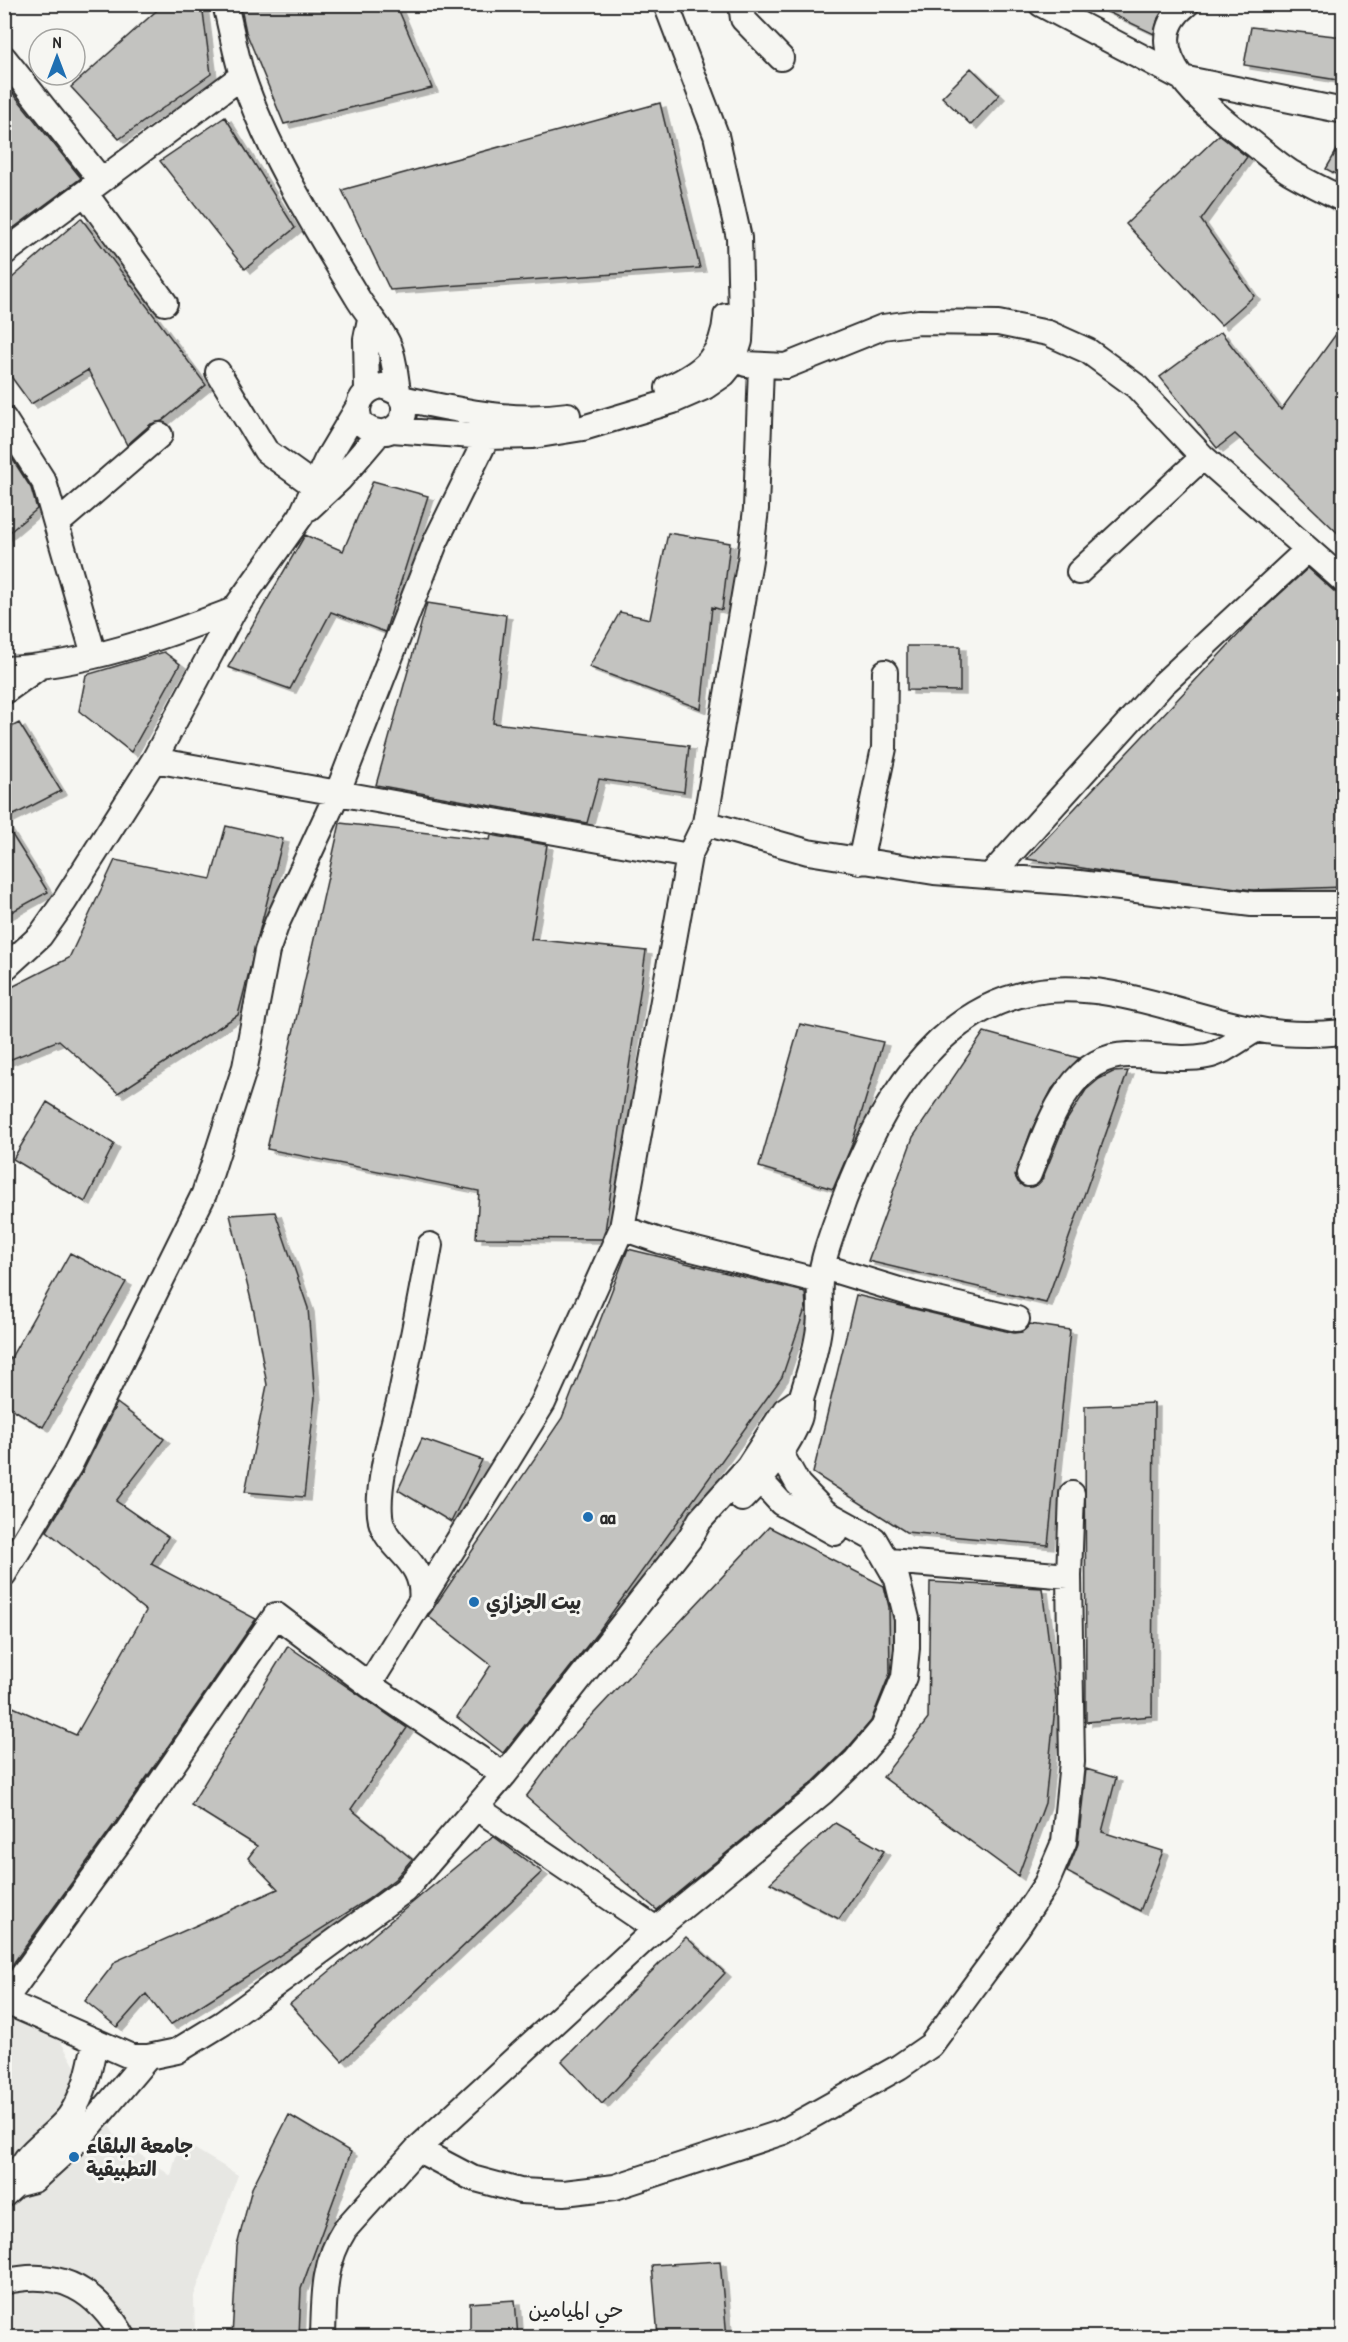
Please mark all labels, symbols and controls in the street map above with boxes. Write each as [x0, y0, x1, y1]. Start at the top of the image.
north arrow [27, 27, 87, 87]
text: N [53, 31, 62, 53]
place label: aa [600, 1503, 616, 1530]
marker: aa [581, 1510, 595, 1524]
place label: بيت الجزازي [486, 1588, 581, 1618]
marker: بيت الجزازي [467, 1595, 481, 1609]
place label: جامعة البلقاء التطبيقية [86, 2132, 193, 2182]
marker: جامعة البلقاء التطبيقية [67, 2150, 81, 2164]
district label: حي الميامين [528, 2295, 624, 2329]

